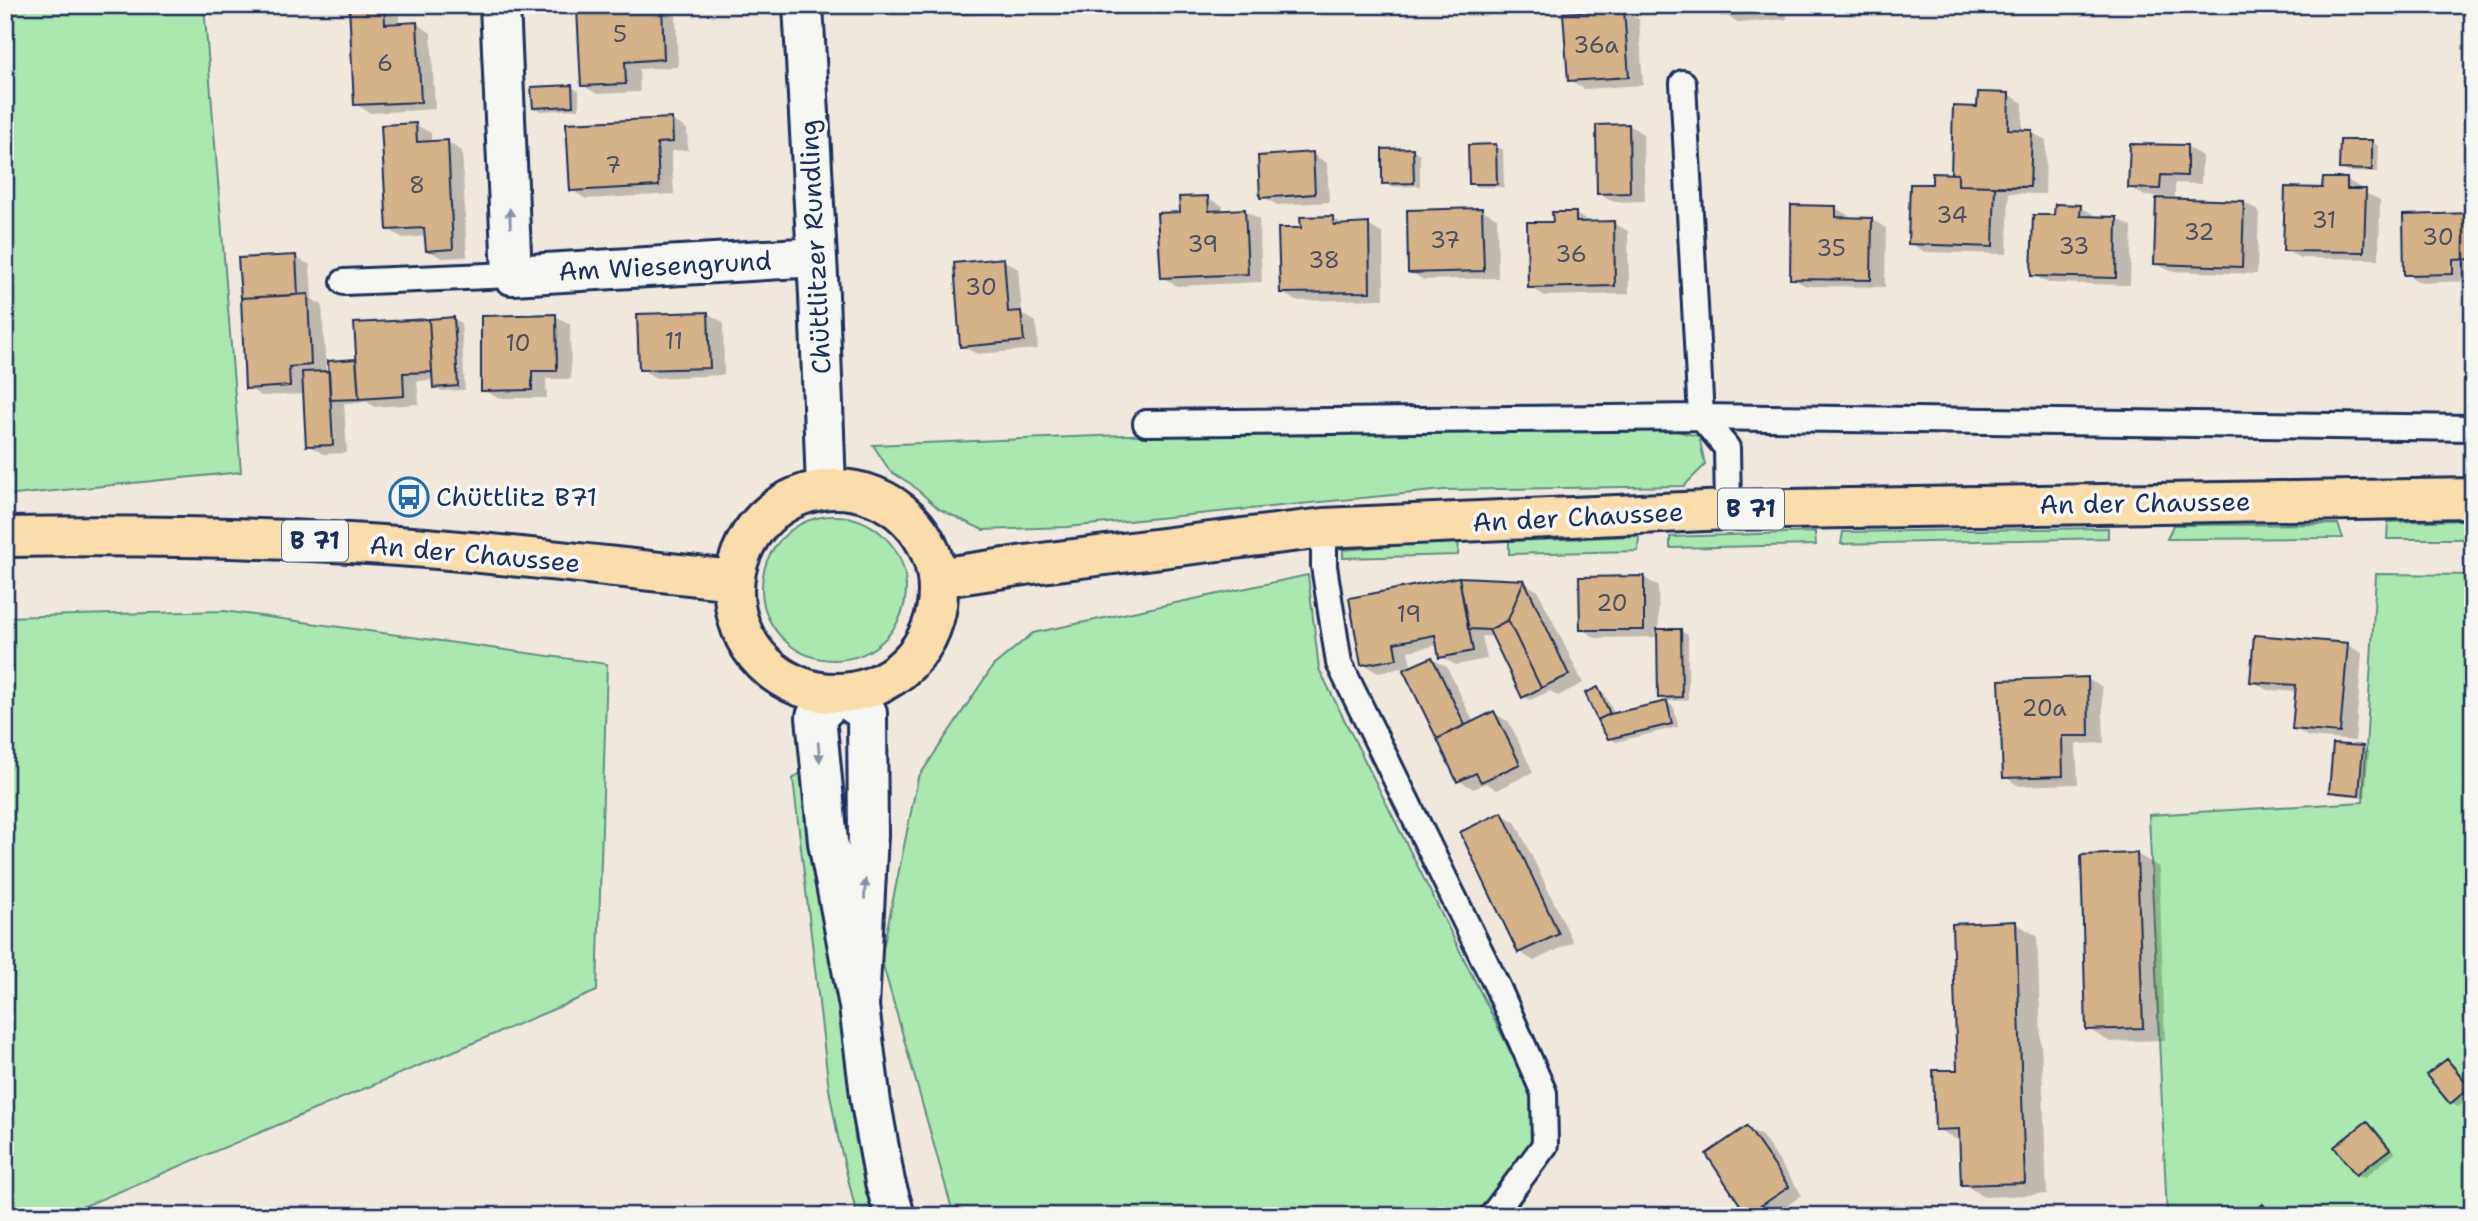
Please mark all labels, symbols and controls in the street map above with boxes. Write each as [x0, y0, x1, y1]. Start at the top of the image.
house number: 5 [613, 19, 627, 49]
house number: 36a [1573, 30, 1619, 60]
house number: 6 [377, 48, 393, 78]
street label: Chüttlitzer Rundling [790, 119, 839, 375]
house number: 7 [605, 150, 621, 180]
house number: 8 [409, 170, 425, 200]
house number: 34 [1936, 200, 1968, 230]
house number: 31 [2312, 205, 2336, 235]
one-way arrow [504, 207, 515, 229]
house number: 32 [2184, 217, 2214, 247]
house number: 30 [2422, 222, 2454, 252]
house number: 37 [1430, 225, 1460, 255]
house number: 39 [1188, 229, 1218, 259]
house number: 33 [2059, 231, 2089, 261]
house number: 35 [1816, 233, 1846, 263]
house number: 36 [1555, 239, 1587, 269]
street label: Am Wiesengrund [558, 242, 772, 289]
house number: 38 [1308, 245, 1340, 275]
house number: 30 [965, 272, 997, 302]
house number: 11 [665, 326, 683, 356]
house number: 10 [505, 328, 531, 358]
bus stop icon: Chüttlitz B71 [388, 476, 430, 518]
place label: Chüttlitz B71 [436, 479, 597, 514]
street label: An der Chaussee [2039, 483, 2251, 522]
road number: B 71 [1718, 488, 1784, 530]
street label: An der Chaussee [1472, 493, 1684, 540]
road number: B 71 [282, 520, 348, 562]
street label: An der Chaussee [368, 527, 582, 580]
house number: 20 [1596, 588, 1628, 618]
house number: 19 [1397, 599, 1421, 629]
house number: 20a [2021, 693, 2067, 723]
one-way arrow [814, 742, 825, 764]
one-way arrow [860, 877, 871, 899]

